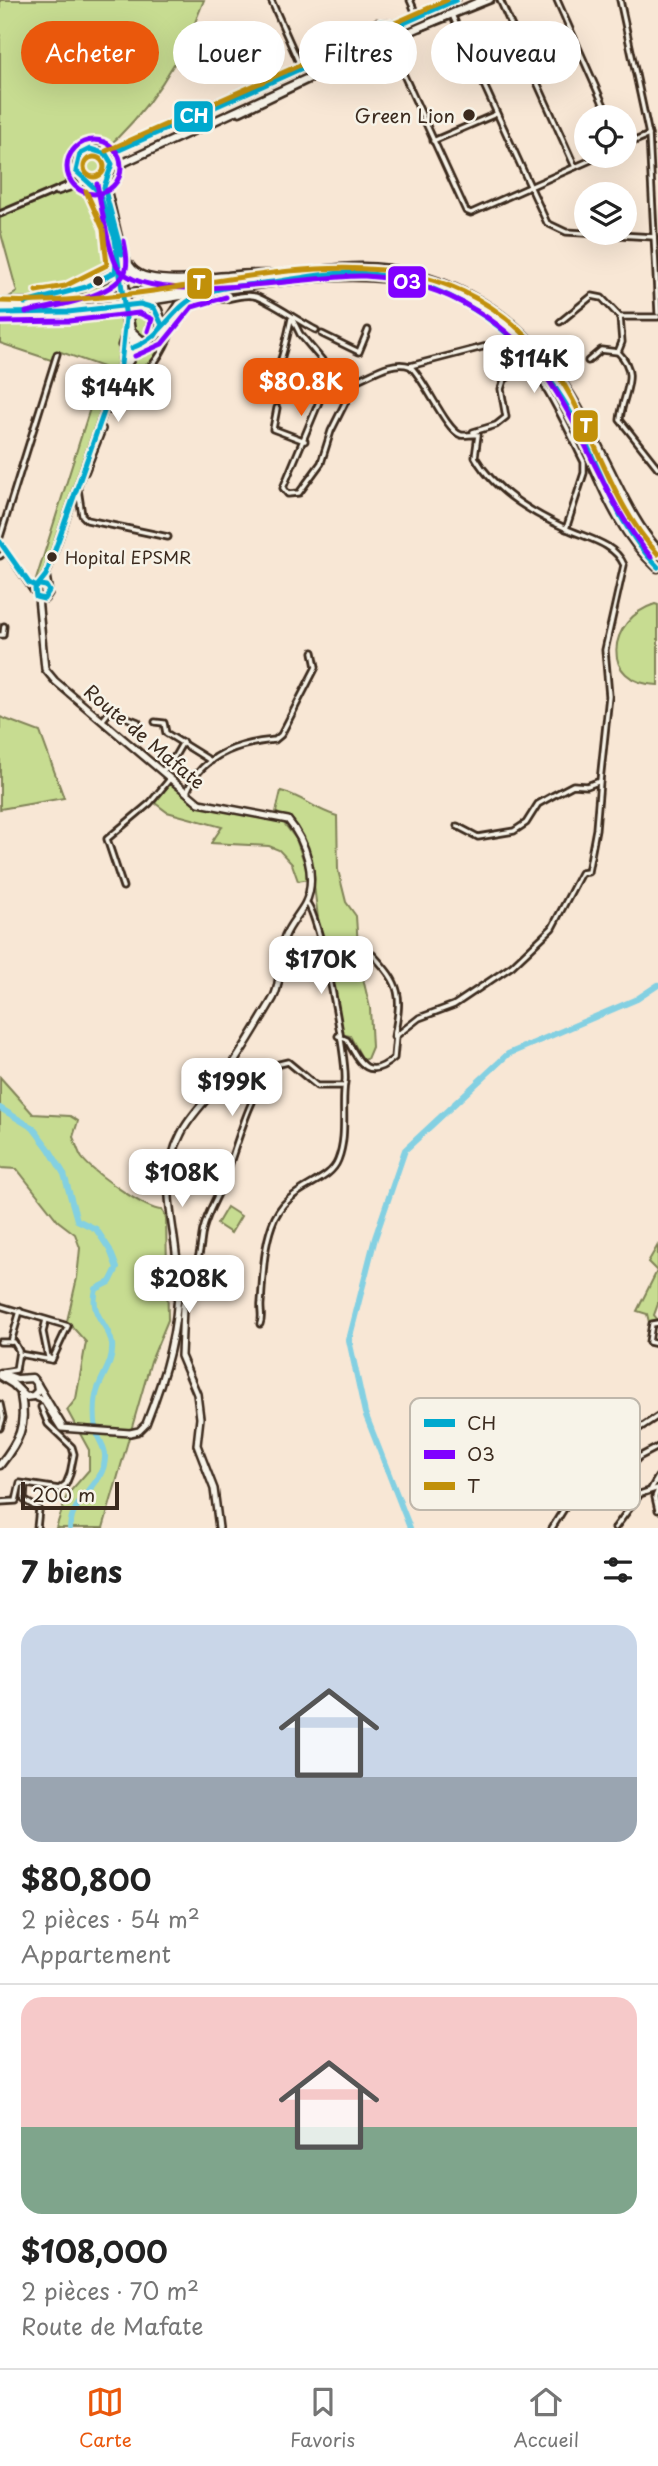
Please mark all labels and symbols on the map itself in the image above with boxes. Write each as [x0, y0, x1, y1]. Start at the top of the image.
line badge: CH [173, 100, 214, 133]
text: CH [179, 101, 209, 129]
place label: Green Lion [355, 101, 455, 129]
marker: Green Lion [461, 107, 477, 123]
line badge: O3 [387, 265, 427, 299]
line badge: T [186, 267, 213, 300]
text: O3 [393, 267, 421, 295]
text: T [193, 268, 206, 296]
unlabelled marker [91, 274, 105, 288]
pin: $114K [485, 336, 583, 395]
pin: $80.8K [244, 358, 358, 418]
pin: $144K [69, 364, 167, 424]
line badge: T [572, 409, 599, 443]
text: T [580, 411, 593, 439]
place label: Hopital EPSMR [65, 544, 191, 570]
marker: Hopital EPSMR [45, 550, 59, 564]
street label: Route de Mafate [78, 677, 212, 795]
pin: $170K [272, 936, 370, 996]
pin: $199K [183, 1058, 281, 1118]
pin: $108K [133, 1150, 231, 1209]
pin: $208K [140, 1256, 238, 1315]
legend [410, 1398, 640, 1510]
text: CH [467, 1408, 496, 1436]
text: O3 [467, 1439, 495, 1467]
text: T [467, 1471, 480, 1499]
scale bar [21, 1479, 119, 1511]

